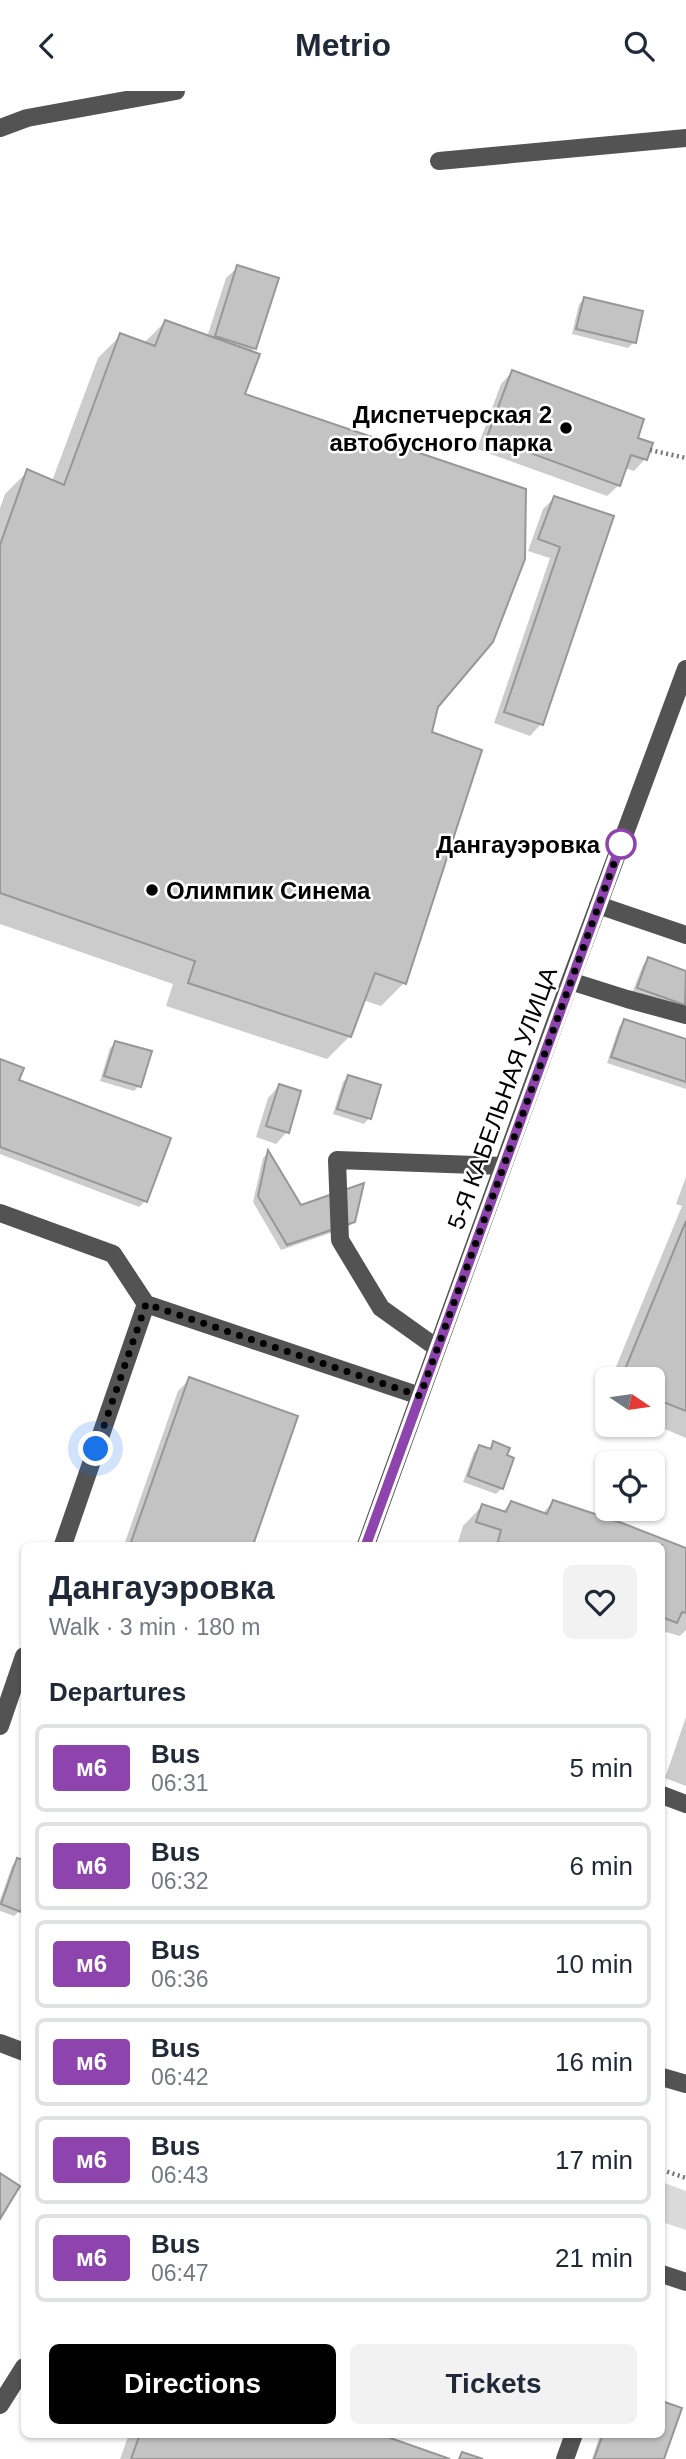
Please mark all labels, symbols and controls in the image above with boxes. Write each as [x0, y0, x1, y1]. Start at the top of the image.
icon: back [28, 27, 66, 65]
text: Metrio [295, 27, 391, 63]
icon: search [620, 27, 658, 65]
place label: Диспетчерская 2 автобусного парка [329, 401, 553, 456]
marker: Диспетчерская 2 автобусного парка [558, 420, 574, 436]
marker: Дангауэровка [606, 829, 636, 859]
place label: Дангауэровка [436, 831, 601, 858]
place label: Олимпик Синема [166, 877, 371, 904]
marker: Олимпик Синема [144, 882, 160, 898]
street label: 5-Я КАБЕЛЬНАЯ УЛИЦА [442, 963, 562, 1233]
north arrow [595, 1367, 665, 1437]
map controls [595, 1367, 665, 1521]
your location [78, 1431, 113, 1466]
button: locate [595, 1451, 665, 1521]
button: heart [563, 1565, 637, 1639]
text: Дангауэровка [49, 1569, 275, 1606]
text: Walk · 3 min · 180 m [49, 1614, 260, 1640]
text: Departures [49, 1677, 186, 1707]
text: Bus [151, 1739, 200, 1769]
text: 5 min [569, 1753, 633, 1783]
text: м6 [76, 1754, 107, 1781]
text: 06:31 [151, 1770, 209, 1796]
text: Bus [151, 1837, 200, 1867]
text: 6 min [569, 1851, 633, 1881]
text: м6 [76, 1852, 107, 1879]
text: 06:32 [151, 1868, 209, 1894]
text: Bus [151, 1935, 200, 1965]
text: 10 min [555, 1949, 633, 1979]
text: м6 [76, 1950, 107, 1977]
text: 06:36 [151, 1966, 209, 1992]
text: Bus [151, 2033, 200, 2063]
text: 16 min [555, 2047, 633, 2077]
text: м6 [76, 2048, 107, 2075]
text: 06:42 [151, 2064, 209, 2090]
text: Bus [151, 2131, 200, 2161]
text: 17 min [555, 2145, 633, 2175]
text: м6 [76, 2146, 107, 2173]
text: 06:43 [151, 2162, 209, 2188]
text: Bus [151, 2229, 200, 2259]
text: 21 min [555, 2243, 633, 2273]
text: м6 [76, 2244, 107, 2271]
text: 06:47 [151, 2260, 209, 2286]
button: Directions [49, 2344, 336, 2424]
button: Tickets [350, 2344, 637, 2424]

